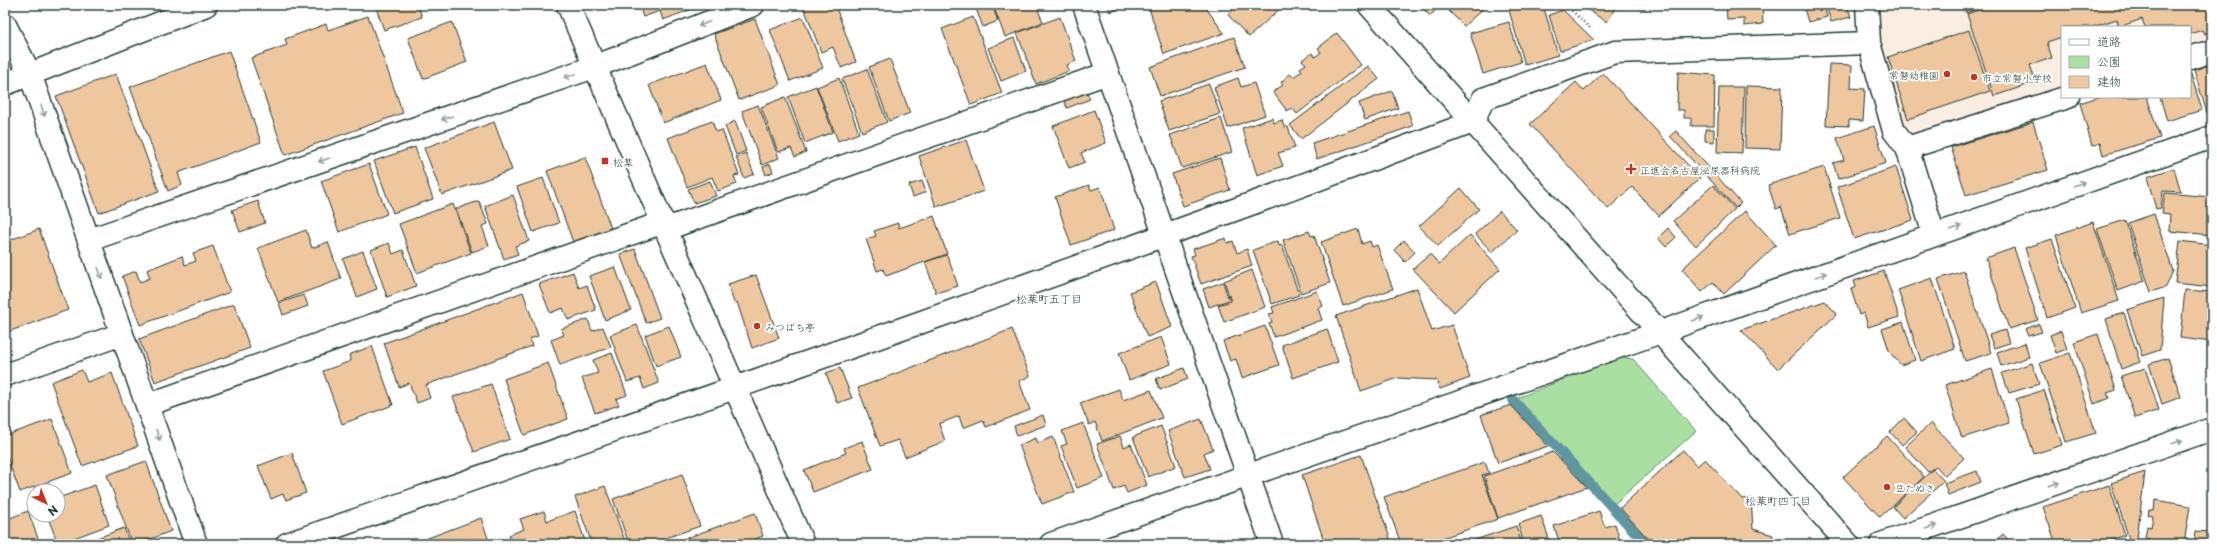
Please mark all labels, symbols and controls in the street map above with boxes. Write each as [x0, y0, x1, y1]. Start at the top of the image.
one-way arrow [699, 21, 711, 29]
legend [2061, 26, 2191, 98]
text: 道路 [2097, 32, 2121, 50]
text: 公園 [2097, 52, 2121, 70]
place label: 常磐幼稚園 [1889, 67, 1939, 82]
marker: 常磐幼稚園 [1942, 69, 1952, 79]
place label: 市立常磐小学校 [1982, 70, 2052, 85]
one-way arrow [564, 72, 576, 80]
marker: 市立常磐小学校 [1969, 72, 1979, 82]
text: 建物 [2097, 72, 2121, 90]
one-way arrow [40, 104, 47, 117]
one-way arrow [441, 114, 453, 122]
place label: 松葉 [613, 154, 633, 169]
marker: 松葉 [600, 156, 610, 166]
one-way arrow [317, 157, 330, 164]
place label: 正進会名古屋泌尿器科病院 [1640, 162, 1760, 177]
marker: 正進会名古屋泌尿器科病院 [1625, 163, 1637, 175]
one-way arrow [2072, 180, 2085, 187]
one-way arrow [1950, 223, 1962, 231]
one-way arrow [97, 267, 105, 279]
one-way arrow [1814, 271, 1826, 279]
district label: 松葉町五丁目 [1016, 290, 1082, 307]
one-way arrow [1692, 314, 1704, 322]
place label: みつばち亭 [765, 319, 815, 334]
marker: みつばち亭 [752, 321, 762, 331]
one-way arrow [154, 429, 162, 441]
one-way arrow [2170, 437, 2182, 445]
place label: 豆たぬき [1895, 480, 1935, 495]
one-way arrow [2047, 480, 2060, 487]
marker: 豆たぬき [1882, 482, 1892, 492]
north arrow [26, 483, 66, 523]
district label: 松葉町四丁目 [1745, 492, 1811, 509]
text: N [44, 501, 62, 520]
one-way arrow [1925, 522, 1937, 530]

